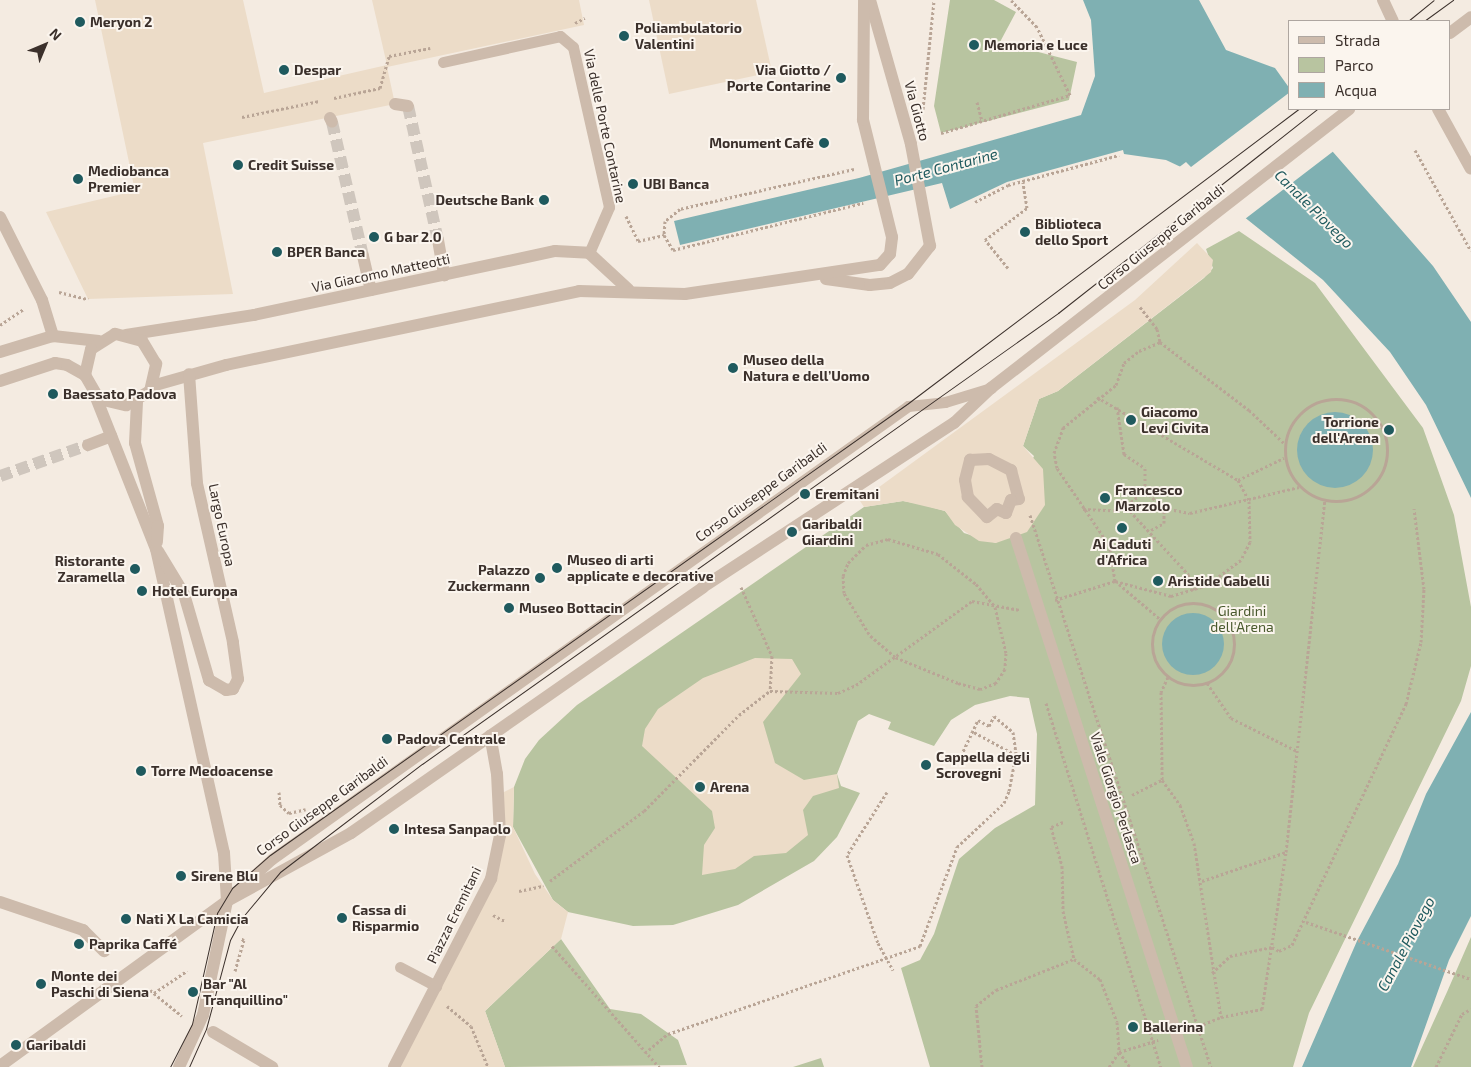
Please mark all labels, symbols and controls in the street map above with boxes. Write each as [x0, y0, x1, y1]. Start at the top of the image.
place label: Meryon 2 [90, 14, 152, 30]
marker: Meryon 2 [74, 16, 86, 28]
north arrow [20, 20, 70, 70]
place label: Poliambulatorio Valentini [635, 20, 742, 52]
legend [1288, 20, 1451, 110]
text: N [46, 24, 66, 44]
marker: Poliambulatorio Valentini [617, 29, 631, 43]
text: Strada [1335, 31, 1380, 49]
place label: Memoria e Luce [984, 37, 1088, 53]
marker: Memoria e Luce [968, 39, 980, 51]
street label: Via delle Porte Contarine [580, 48, 630, 204]
text: Parco [1335, 56, 1374, 74]
place label: Despar [294, 62, 341, 78]
place label: Via Giotto / Porte Contarine [727, 62, 831, 94]
marker: Despar [278, 64, 290, 76]
marker: Via Giotto / Porte Contarine [835, 72, 847, 84]
street label: Via Giotto [901, 79, 933, 143]
text: Acqua [1335, 81, 1377, 99]
place label: Monument Cafè [709, 135, 814, 151]
marker: Monument Cafè [818, 137, 830, 149]
water label: Porte Contarine [892, 145, 1000, 189]
place label: Credit Suisse [248, 157, 334, 173]
marker: Credit Suisse [232, 159, 244, 171]
place label: Mediobanca Premier [88, 163, 169, 196]
water label: Canale Piovego [1271, 166, 1357, 252]
marker: Mediobanca Premier [72, 173, 84, 185]
place label: UBI Banca [643, 176, 709, 192]
marker: UBI Banca [627, 178, 639, 190]
street label: Corso Giuseppe Garibaldi [1094, 181, 1228, 293]
place label: Deutsche Bank [435, 192, 534, 208]
marker: Deutsche Bank [538, 194, 550, 206]
place label: Biblioteca dello Sport [1035, 216, 1108, 248]
marker: Biblioteca dello Sport [1019, 226, 1031, 238]
place label: G bar 2.0 [384, 229, 442, 245]
marker: G bar 2.0 [368, 231, 380, 243]
place label: BPER Banca [287, 244, 365, 260]
marker: BPER Banca [271, 246, 283, 258]
street label: Via Giacomo Matteotti [310, 250, 452, 296]
place label: Museo della Natura e dell’Uomo [743, 352, 870, 384]
marker: Museo della Natura e dell’Uomo [727, 362, 739, 374]
place label: Baessato Padova [63, 386, 177, 402]
marker: Baessato Padova [47, 388, 59, 400]
place label: Giacomo Levi Civita [1141, 404, 1209, 437]
marker: Giacomo Levi Civita [1125, 414, 1137, 426]
place label: Torrione dell'Arena [1312, 414, 1379, 447]
marker: Torrione dell'Arena [1383, 424, 1395, 436]
street label: Corso Giuseppe Garibaldi [692, 439, 830, 545]
street label: Largo Europa [205, 482, 239, 568]
place label: Francesco Marzolo [1115, 482, 1183, 514]
place label: Eremitani [815, 486, 879, 502]
marker: Eremitani [799, 488, 811, 500]
marker: Francesco Marzolo [1099, 492, 1111, 504]
place label: Garibaldi Giardini [802, 516, 862, 548]
marker: Ai Caduti d'Africa [1116, 522, 1128, 534]
marker: Garibaldi Giardini [786, 526, 798, 538]
place label: Ai Caduti d'Africa [1093, 536, 1151, 568]
place label: Museo di arti applicate e decorative [567, 552, 714, 584]
place label: Ristorante Zaramella [55, 553, 125, 586]
place label: Palazzo Zuckermann [448, 562, 530, 594]
marker: Museo di arti applicate e decorative [551, 562, 563, 574]
marker: Ristorante Zaramella [129, 563, 141, 575]
marker: Palazzo Zuckermann [534, 572, 546, 584]
place label: Aristide Gabelli [1168, 573, 1270, 589]
marker: Aristide Gabelli [1152, 575, 1164, 587]
place label: Hotel Europa [152, 583, 238, 599]
marker: Hotel Europa [136, 585, 148, 597]
place label: Museo Bottacin [519, 600, 623, 616]
marker: Museo Bottacin [503, 602, 515, 614]
park label: Giardini dell'Arena [1210, 603, 1274, 636]
street label: Viale Giorgio Perlasca [1087, 730, 1145, 866]
place label: Padova Centrale [397, 731, 506, 747]
marker: Padova Centrale [381, 733, 393, 745]
place label: Cappella degli Scrovegni [936, 749, 1030, 782]
street label: Corso Giuseppe Garibaldi [253, 753, 391, 859]
marker: Cappella degli Scrovegni [920, 759, 932, 771]
place label: Torre Medoacense [151, 763, 273, 779]
marker: Torre Medoacense [135, 765, 147, 777]
place label: Arena [710, 779, 749, 795]
marker: Arena [694, 781, 706, 793]
place label: Intesa Sanpaolo [404, 821, 511, 837]
marker: Intesa Sanpaolo [388, 823, 400, 835]
street label: Piazza Eremitani [423, 864, 485, 966]
place label: Sirene Blu [191, 868, 258, 884]
marker: Sirene Blu [175, 870, 187, 882]
water label: Canale Piovego [1374, 894, 1438, 994]
place label: Cassa di Risparmio [352, 902, 419, 934]
place label: Nati X La Camicia [136, 911, 249, 927]
marker: Cassa di Risparmio [336, 912, 348, 924]
marker: Nati X La Camicia [120, 913, 132, 925]
place label: Paprika Caffé [89, 936, 177, 952]
marker: Paprika Caffé [73, 938, 85, 950]
place label: Monte dei Paschi di Siena [51, 968, 149, 1000]
place label: Bar "Al Tranquillino" [203, 976, 288, 1009]
marker: Monte dei Paschi di Siena [35, 978, 47, 990]
marker: Bar "Al Tranquillino" [187, 986, 199, 998]
place label: Ballerina [1143, 1019, 1203, 1035]
marker: Ballerina [1127, 1021, 1139, 1033]
place label: Garibaldi [26, 1037, 86, 1053]
marker: Garibaldi [10, 1039, 22, 1051]

